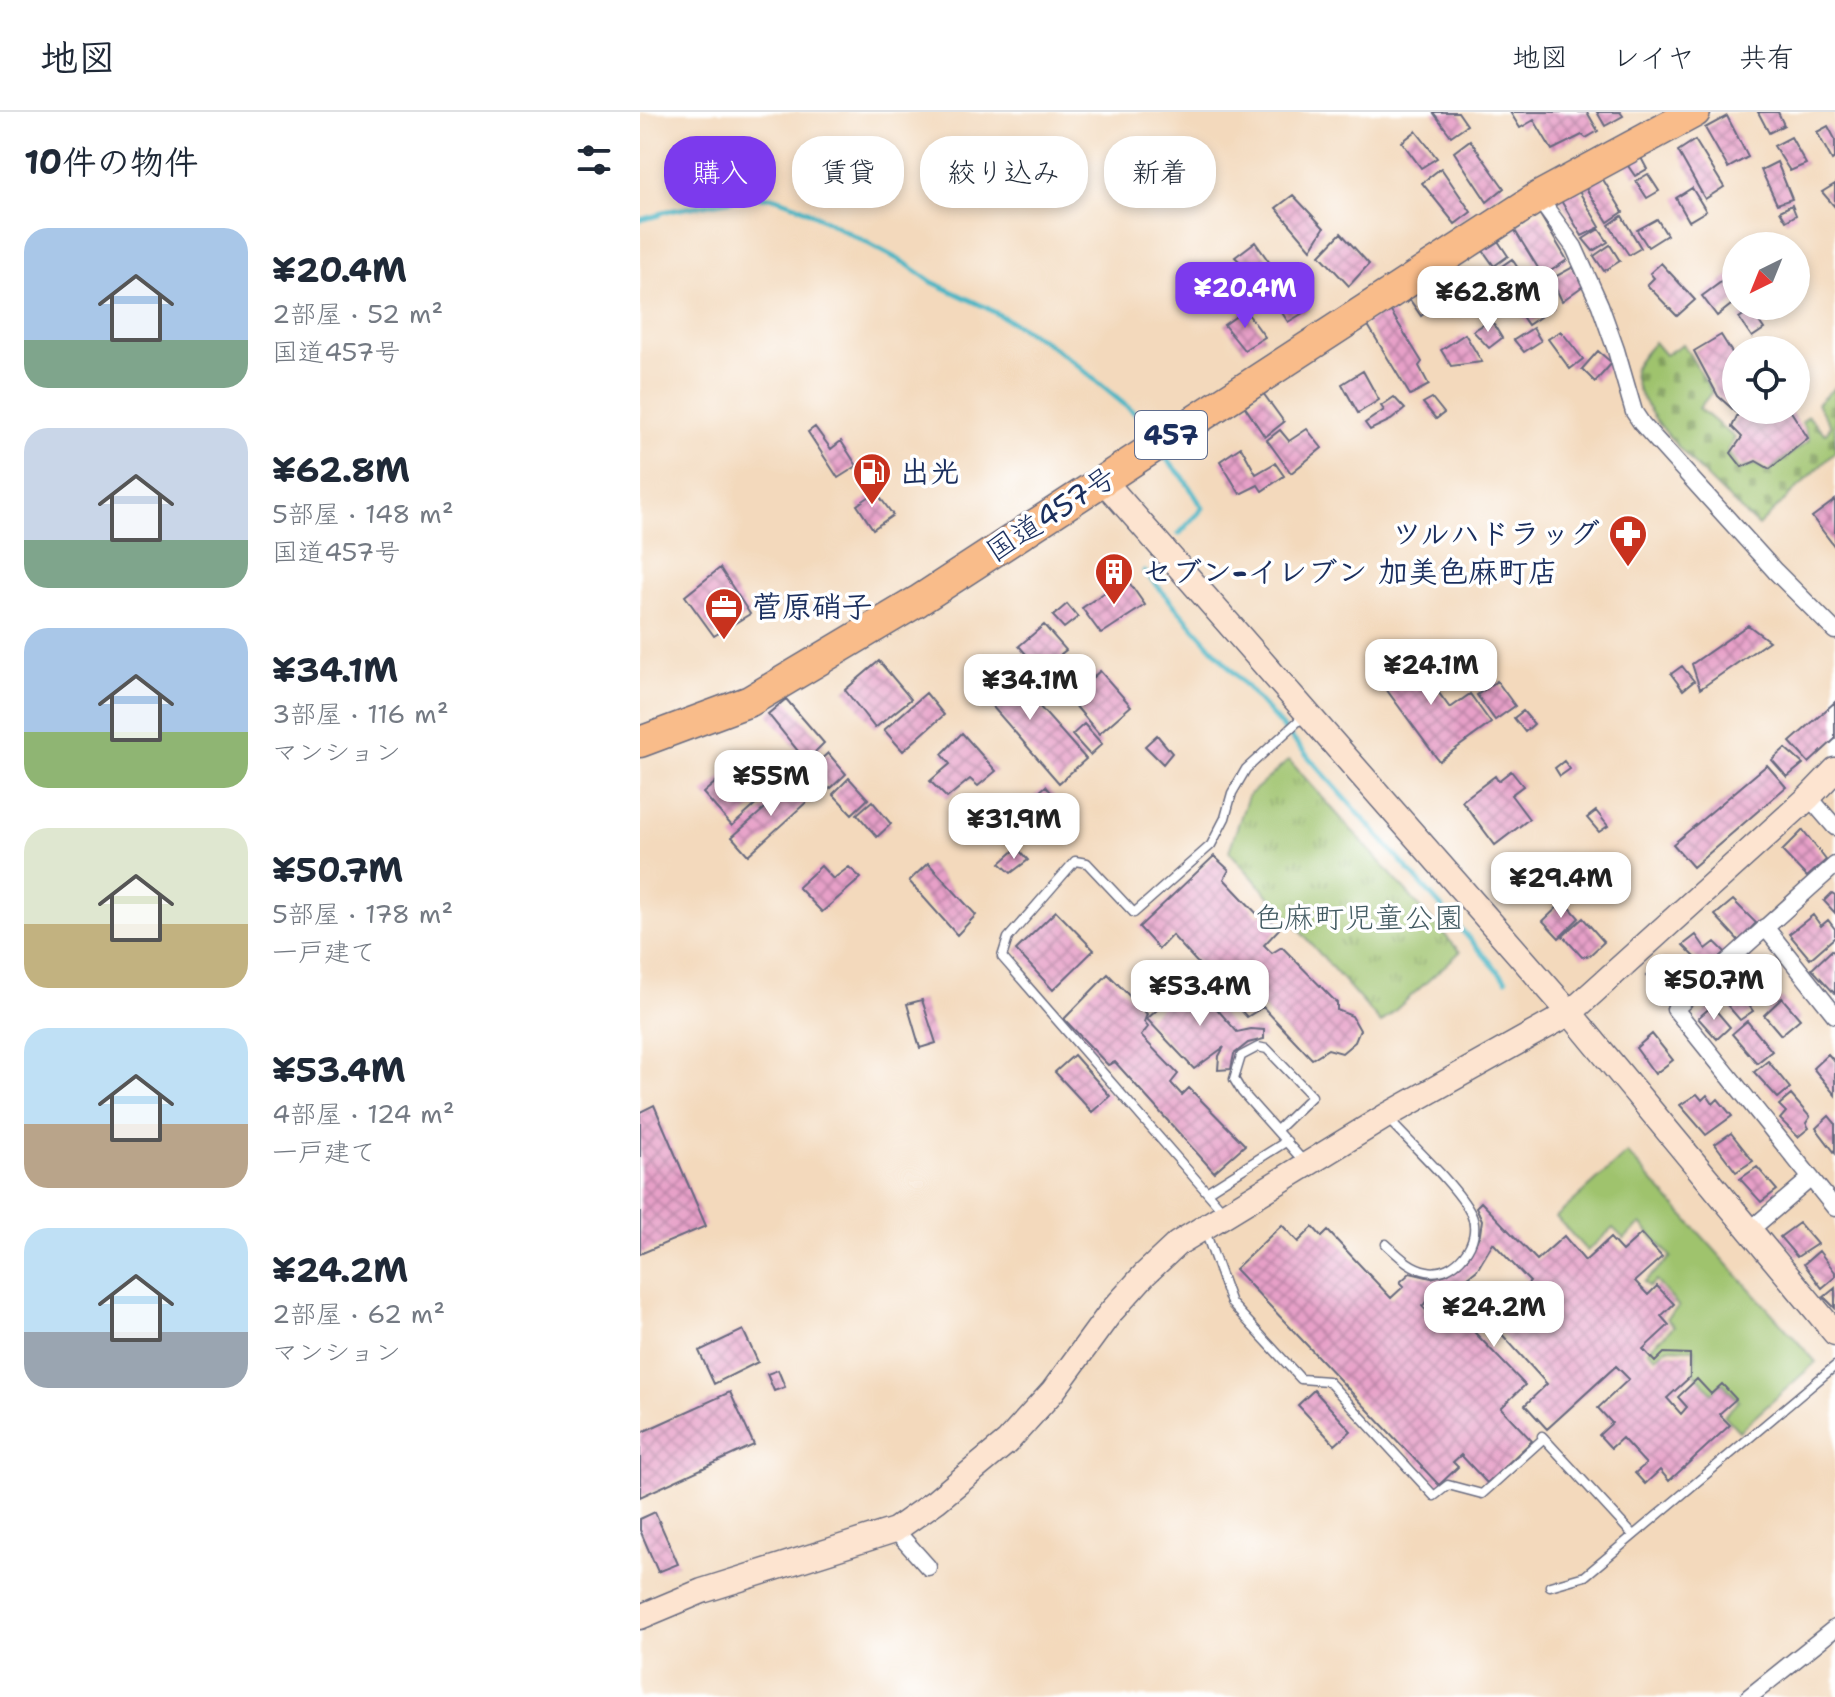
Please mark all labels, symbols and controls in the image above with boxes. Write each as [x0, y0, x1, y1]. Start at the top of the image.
text: 地図 [40, 32, 116, 83]
text: 地図 [1512, 38, 1568, 76]
text: レイヤ [1612, 38, 1695, 76]
text: 共有 [1739, 38, 1795, 76]
chip: 購入 [664, 136, 776, 208]
chip: 賃貸 [792, 136, 904, 208]
chip: 絞り込み [920, 136, 1088, 208]
chip: 新着 [1104, 136, 1216, 208]
icon: filters [572, 138, 616, 182]
text: 10件の物件 [24, 139, 198, 185]
north arrow [1722, 232, 1810, 320]
map controls [1722, 232, 1810, 424]
text: ¥20.4M [272, 247, 407, 293]
icon: home [88, 260, 184, 356]
pin: ¥20.4M [1180, 262, 1310, 330]
pin: ¥62.8M [1423, 266, 1553, 334]
text: ¥20.4M [1193, 270, 1297, 305]
text: ¥62.8M [1435, 274, 1541, 309]
text: 2部屋 · 52 m² [272, 296, 443, 331]
text: 国道457号 [272, 334, 400, 369]
button: locate [1722, 336, 1810, 424]
road number: 457 [1135, 411, 1207, 459]
text: ¥62.8M [272, 447, 410, 493]
fuel station icon: 出光 [851, 451, 893, 506]
place label: 出光 [900, 451, 960, 492]
street label: 国道457号 [978, 456, 1124, 571]
icon: home [88, 460, 184, 556]
text: 5部屋 · 148 m² [272, 496, 454, 531]
place label: ツルハドラッグ [1392, 513, 1600, 554]
pharmacy icon: ツルハドラッグ [1607, 513, 1649, 568]
text: 国道457号 [272, 534, 400, 569]
building icon: セブン-イレブン 加美色麻町店 [1093, 551, 1135, 606]
place label: セブン-イレブン 加美色麻町店 [1142, 551, 1558, 592]
office icon: 菅原硝子 [703, 586, 745, 641]
place label: 菅原硝子 [752, 586, 872, 627]
pin: ¥24.1M [1366, 639, 1496, 707]
text: ¥34.1M [272, 647, 398, 693]
text: ¥24.1M [1383, 647, 1479, 682]
pin: ¥34.1M [965, 654, 1095, 722]
icon: home [88, 660, 184, 756]
text: ¥34.1M [982, 662, 1078, 697]
text: 3部屋 · 116 m² [272, 696, 449, 731]
text: マンション [272, 734, 401, 769]
pin: ¥55M [724, 750, 818, 818]
text: ¥55M [732, 758, 810, 793]
pin: ¥31.9M [949, 793, 1079, 861]
text: ¥31.9M [967, 801, 1061, 836]
text: ¥50.7M [272, 847, 403, 893]
pin: ¥29.4M [1496, 852, 1626, 920]
icon: home [88, 860, 184, 956]
text: ¥29.4M [1509, 860, 1613, 895]
text: 5部屋 · 178 m² [272, 896, 453, 931]
park label: 色麻町児童公園 [1254, 897, 1464, 938]
text: 一戸建て [272, 934, 376, 969]
pin: ¥50.7M [1649, 954, 1779, 1022]
pin: ¥53.4M [1135, 960, 1265, 1028]
text: ¥50.7M [1664, 962, 1764, 997]
text: ¥53.4M [1149, 968, 1251, 1003]
text: ¥53.4M [272, 1047, 406, 1093]
icon: home [88, 1060, 184, 1156]
text: 4部屋 · 124 m² [272, 1096, 455, 1131]
text: 一戸建て [272, 1134, 376, 1169]
text: ¥24.2M [272, 1247, 408, 1293]
icon: home [88, 1260, 184, 1356]
pin: ¥24.2M [1429, 1281, 1559, 1349]
text: ¥24.2M [1442, 1289, 1546, 1324]
text: 2部屋 · 62 m² [272, 1296, 445, 1331]
text: マンション [272, 1334, 401, 1369]

